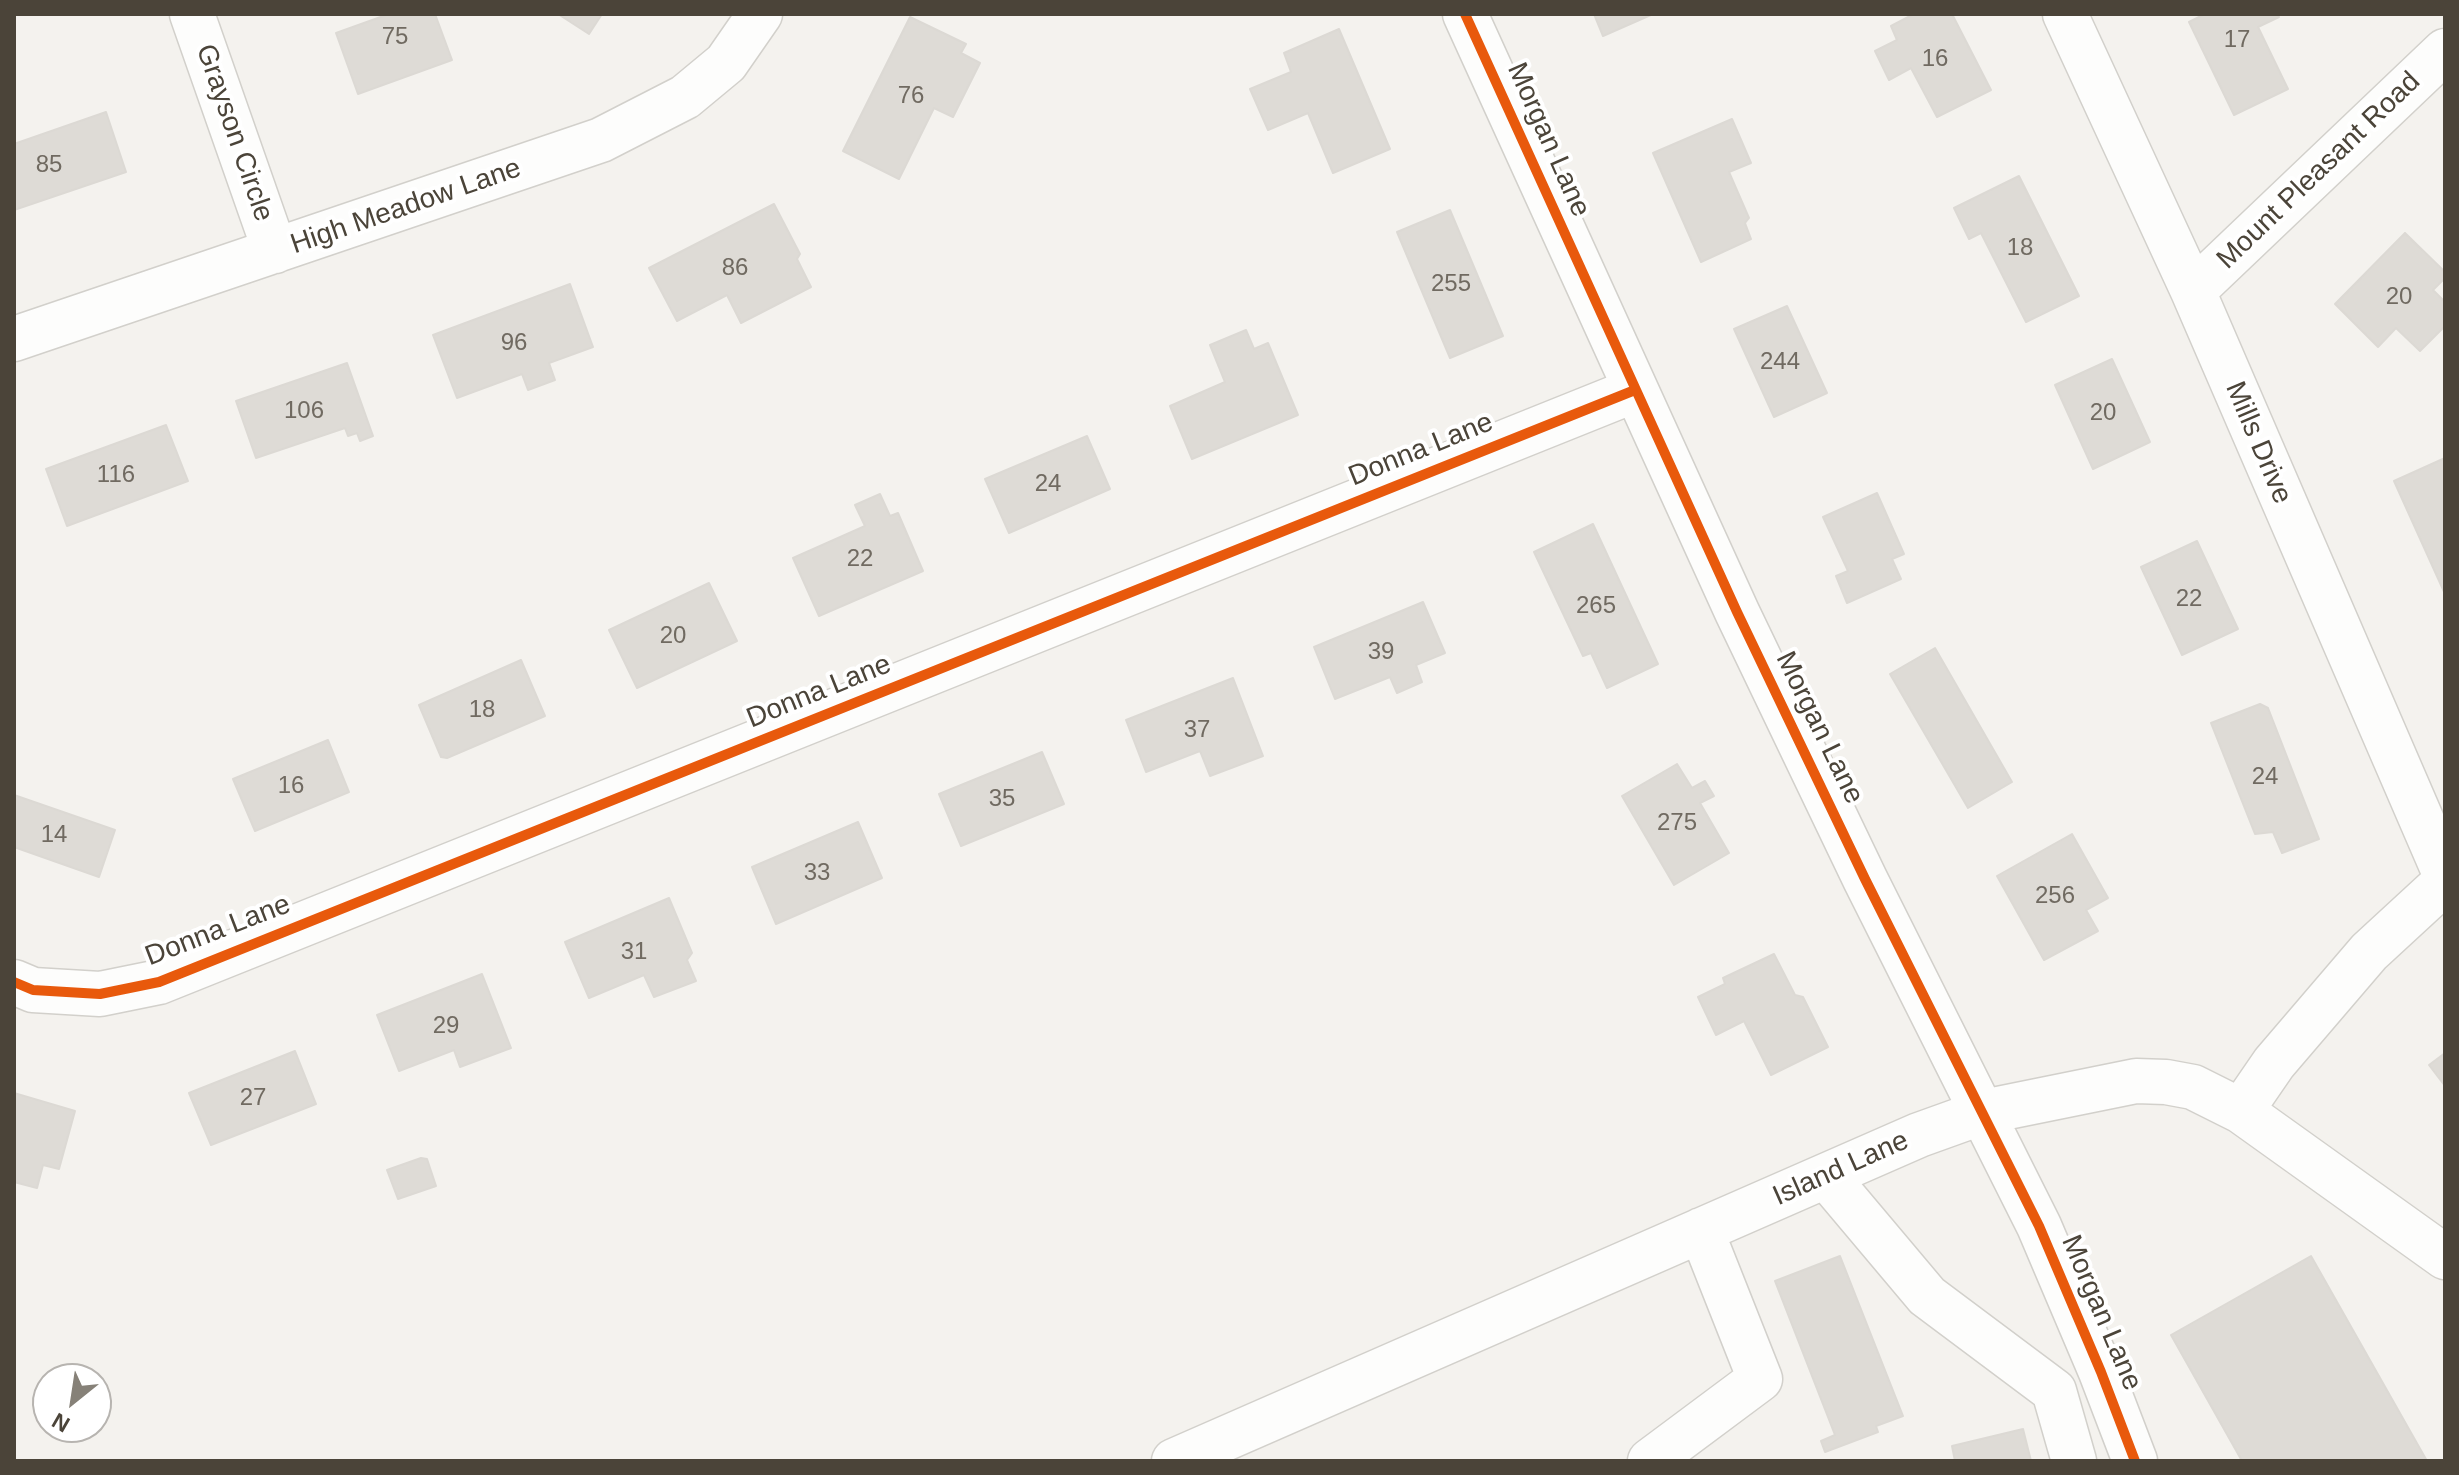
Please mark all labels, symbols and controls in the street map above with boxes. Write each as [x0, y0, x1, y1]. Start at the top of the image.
house number: 75 [382, 23, 408, 51]
house number: 17 [2224, 26, 2250, 54]
street label: Grayson Circle [188, 40, 280, 226]
house number: 16 [1922, 45, 1948, 73]
street label: Morgan Lane [1499, 58, 1597, 222]
street label: Mount Pleasant Road [2210, 65, 2428, 277]
house number: 76 [898, 82, 924, 110]
house number: 85 [36, 151, 62, 179]
street label: High Meadow Lane [286, 152, 526, 262]
house number: 18 [2007, 234, 2033, 262]
house number: 86 [722, 254, 748, 282]
house number: 255 [1431, 270, 1471, 298]
house number: 20 [2386, 283, 2412, 311]
house number: 96 [501, 329, 527, 357]
house number: 244 [1760, 348, 1800, 376]
street label: Mills Drive [2217, 377, 2299, 509]
house number: 106 [284, 397, 324, 425]
house number: 20 [2090, 399, 2116, 427]
street label: Donna Lane [1344, 406, 1498, 494]
house number: 116 [97, 461, 135, 489]
house number: 24 [1035, 470, 1061, 498]
house number: 22 [847, 545, 873, 573]
house number: 22 [2176, 585, 2202, 613]
house number: 265 [1576, 592, 1616, 620]
house number: 20 [660, 622, 686, 650]
house number: 39 [1368, 638, 1394, 666]
street label: Morgan Lane [1768, 646, 1870, 810]
street label: Donna Lane [742, 648, 896, 736]
house number: 18 [469, 696, 495, 724]
house number: 37 [1184, 716, 1210, 744]
house number: 24 [2252, 763, 2278, 791]
house number: 16 [278, 772, 304, 800]
house number: 35 [989, 785, 1015, 813]
house number: 275 [1657, 809, 1697, 837]
house number: 14 [41, 821, 67, 849]
house number: 33 [804, 859, 830, 887]
house number: 256 [2035, 882, 2075, 910]
street label: Donna Lane [141, 888, 295, 974]
house number: 31 [621, 938, 647, 966]
house number: 29 [433, 1012, 459, 1040]
house number: 27 [240, 1084, 266, 1112]
street label: Island Lane [1768, 1124, 1914, 1214]
street label: Morgan Lane [2053, 1230, 2149, 1396]
north arrow [32, 1363, 112, 1443]
text: N [48, 1408, 74, 1437]

